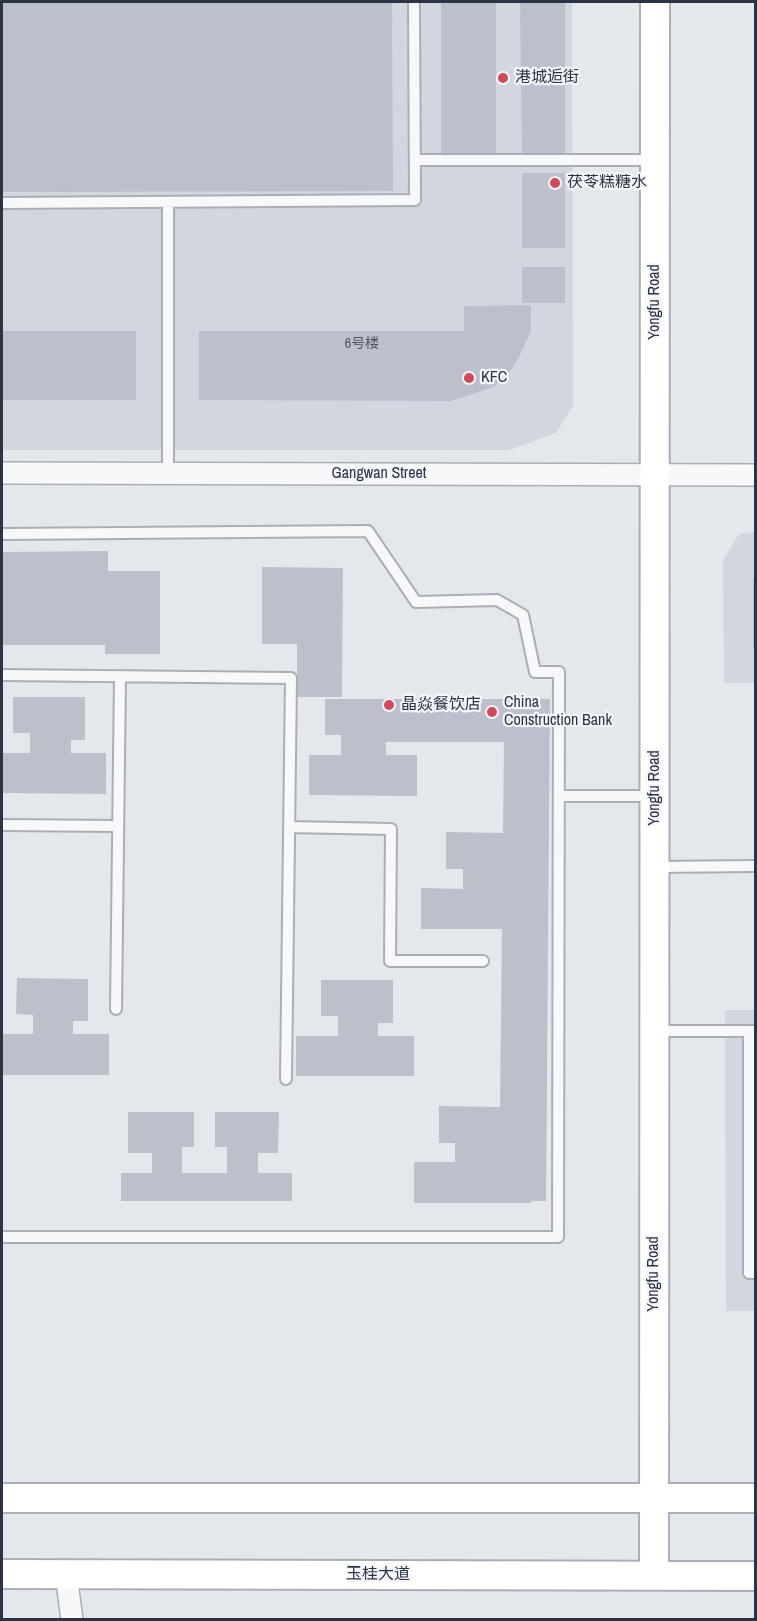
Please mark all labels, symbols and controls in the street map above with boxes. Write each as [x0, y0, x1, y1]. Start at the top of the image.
place label: 港城逅街 [515, 68, 579, 88]
marker: 港城逅街 [496, 71, 510, 85]
place label: 茯苓糕糖水 [567, 173, 647, 193]
marker: 茯苓糕糖水 [548, 176, 562, 190]
street label: Yongfu Road [645, 264, 665, 340]
house number: 6号楼 [345, 336, 379, 352]
place label: KFC [481, 368, 507, 388]
marker: KFC [462, 371, 476, 385]
street label: Gangwan Street [332, 464, 426, 484]
place label: China Construction Bank [504, 693, 612, 731]
place label: 晶焱餐饮店 [401, 695, 481, 715]
marker: 晶焱餐饮店 [382, 698, 396, 712]
marker: China Construction Bank [485, 705, 499, 719]
street label: Yongfu Road [645, 750, 665, 826]
street label: Yongfu Road [644, 1236, 664, 1312]
street label: 玉桂大道 [346, 1565, 410, 1585]

